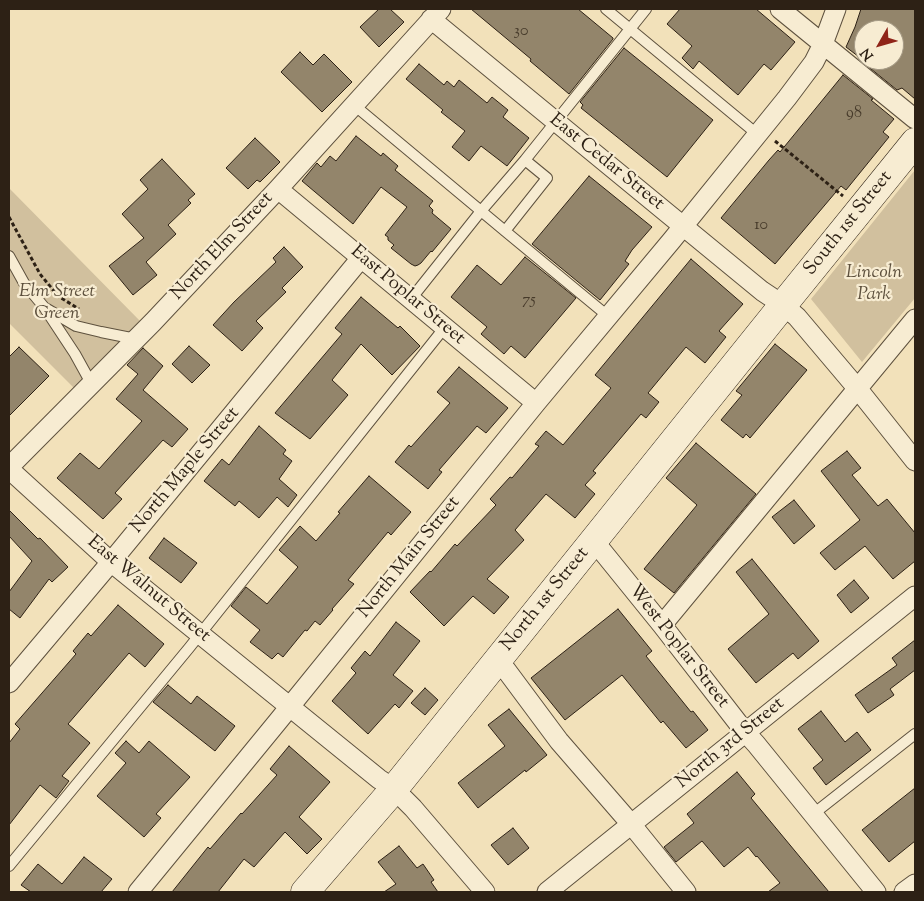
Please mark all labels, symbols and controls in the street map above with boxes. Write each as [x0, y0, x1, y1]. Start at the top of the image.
north arrow [854, 20, 904, 70]
house number: 30 [514, 22, 528, 42]
text: N [857, 43, 879, 64]
house number: 98 [846, 104, 862, 124]
street label: East Cedar Street [544, 110, 668, 216]
street label: South 1st Street [800, 167, 898, 281]
street label: North Elm Street [167, 188, 279, 306]
house number: 10 [754, 216, 768, 236]
street label: East Poplar Street [345, 241, 469, 351]
park label: Lincoln Park [846, 263, 902, 307]
park label: Elm Street Green [19, 282, 95, 326]
house number: 75 [522, 291, 536, 311]
street label: North Maple Street [127, 403, 245, 539]
street label: North Main Street [354, 493, 466, 623]
street label: East Walnut Street [82, 532, 214, 648]
street label: North 1st Street [497, 543, 595, 657]
street label: West Poplar Street [623, 581, 733, 713]
street label: North 3rd Street [672, 693, 790, 795]

